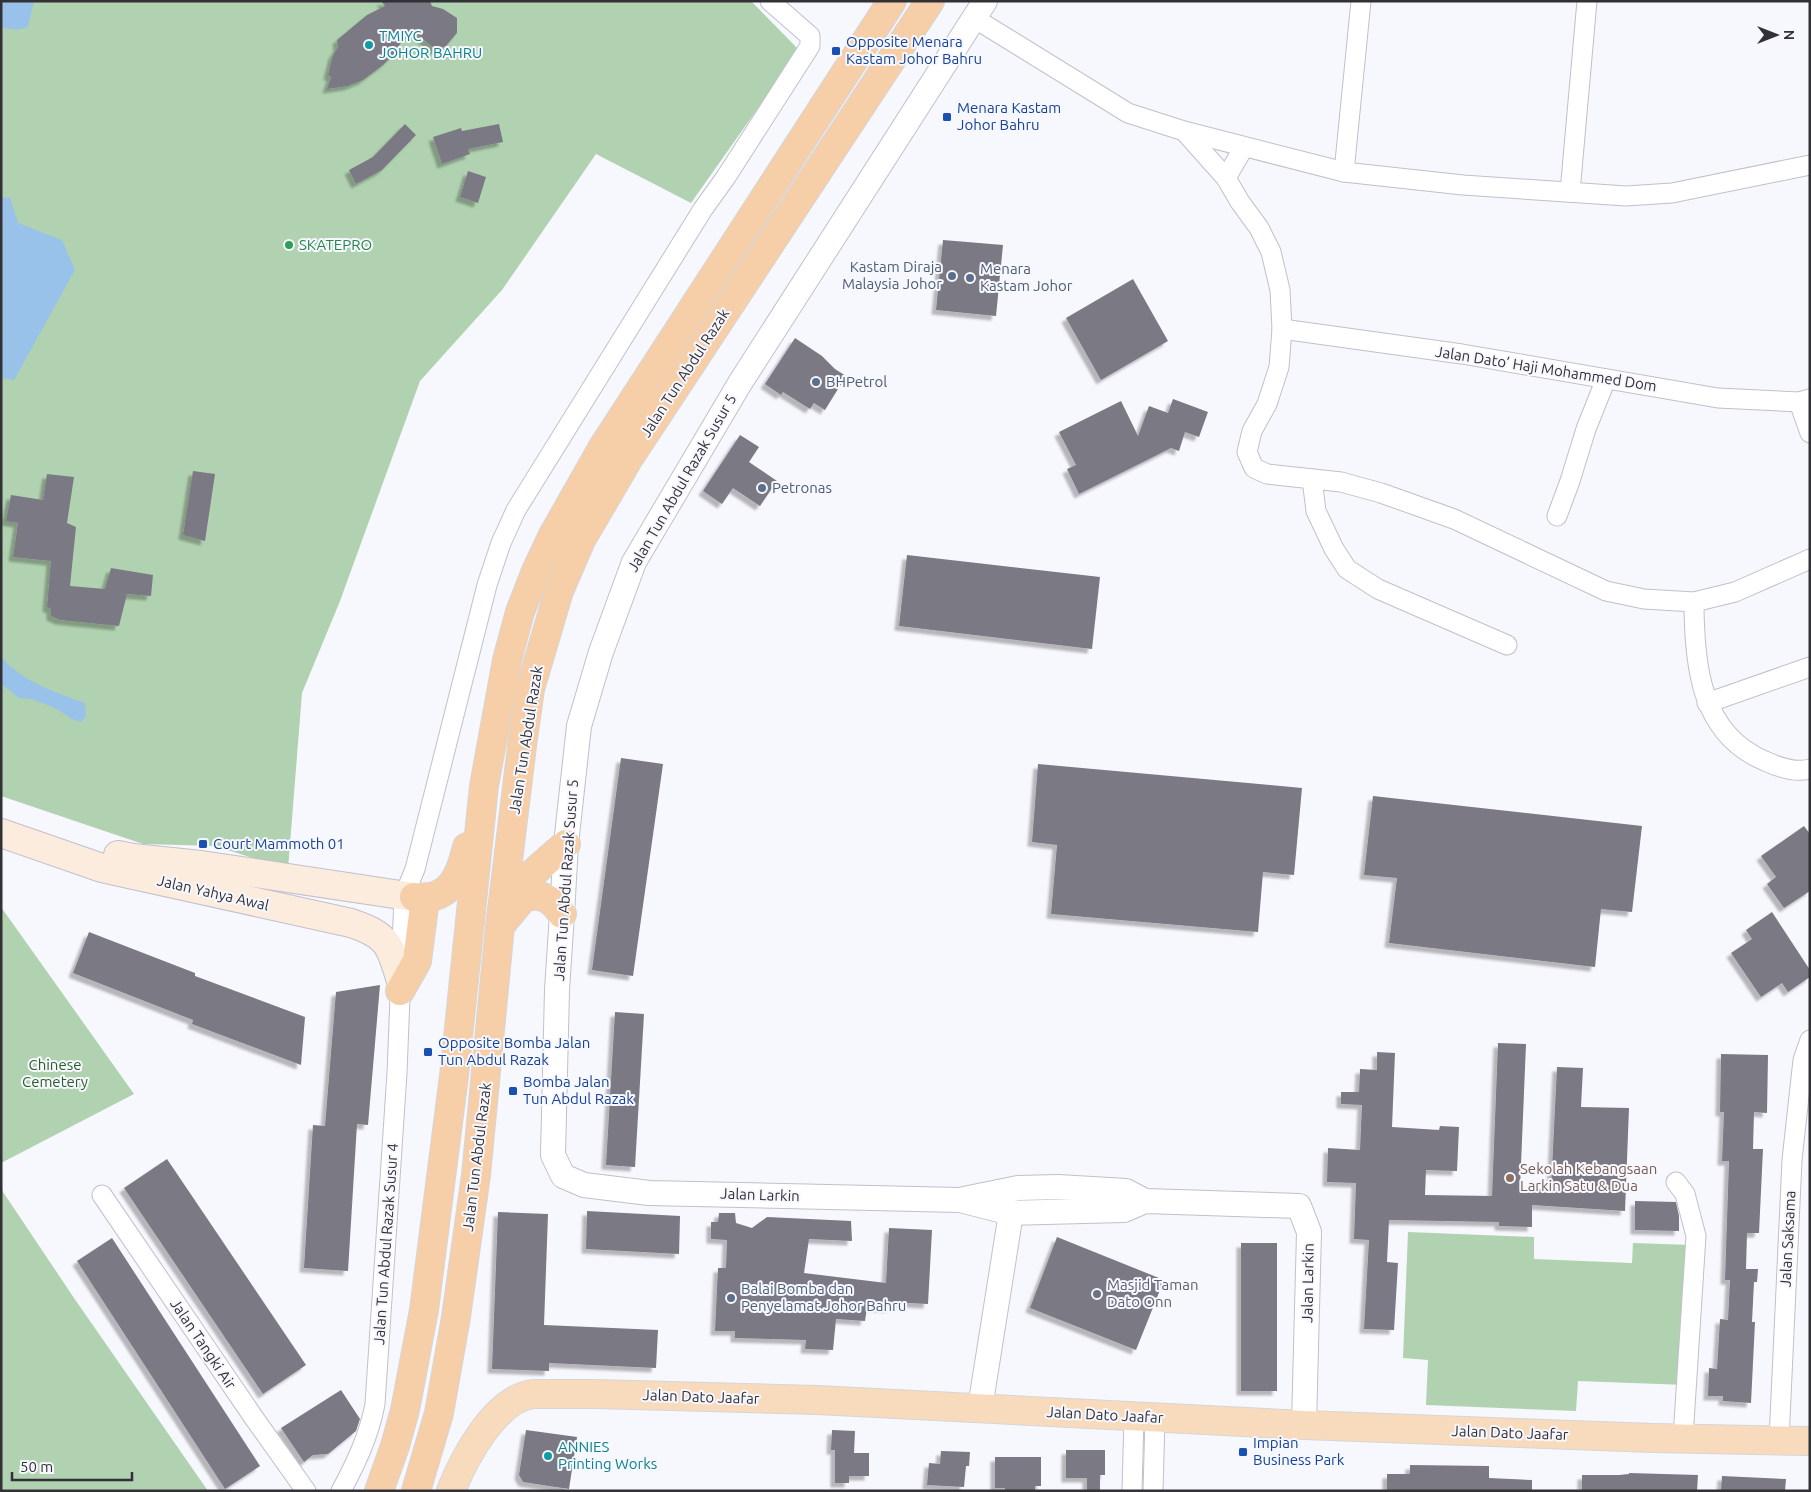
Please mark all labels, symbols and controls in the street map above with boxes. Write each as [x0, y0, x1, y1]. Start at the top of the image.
north arrow [1751, 10, 1801, 60]
place label: TMIYC JOHOR BAHRU [379, 27, 482, 61]
text: N [1781, 30, 1797, 40]
place label: Opposite Menara Kastam Johor Bahru [846, 33, 982, 67]
marker: TMIYC JOHOR BAHRU [363, 39, 375, 51]
marker: Opposite Menara Kastam Johor Bahru [830, 45, 842, 57]
place label: Menara Kastam Johor Bahru [957, 99, 1061, 133]
marker: Menara Kastam Johor Bahru [941, 111, 953, 123]
place label: SKATEPRO [299, 236, 372, 253]
marker: SKATEPRO [283, 239, 295, 251]
place label: Kastam Diraja Malaysia Johor [842, 258, 942, 292]
place label: Menara Kastam Johor [980, 260, 1073, 294]
marker: Kastam Diraja Malaysia Johor [946, 270, 958, 282]
marker: Menara Kastam Johor [964, 272, 976, 284]
street label: Jalan Tun Abdul Razak [637, 305, 733, 440]
street label: Jalan Dato’ Haji Mohammed Dom [1434, 343, 1658, 394]
place label: BHPetrol [826, 373, 887, 390]
marker: BHPetrol [810, 376, 822, 388]
street label: Jalan Tun Abdul Razak Susur 5 [624, 391, 739, 575]
place label: Petronas [772, 479, 832, 496]
marker: Petronas [756, 482, 768, 494]
street label: Jalan Tun Abdul Razak [505, 664, 546, 815]
street label: Jalan Tun Abdul Razak Susur 5 [550, 779, 581, 981]
place label: Court Mammoth 01 [213, 835, 345, 852]
marker: Court Mammoth 01 [197, 838, 209, 850]
street label: Jalan Yahya Awal [156, 871, 271, 914]
place label: Opposite Bomba Jalan Tun Abdul Razak [438, 1034, 590, 1068]
marker: Opposite Bomba Jalan Tun Abdul Razak [422, 1046, 434, 1058]
park label: Chinese Cemetery [22, 1056, 88, 1090]
place label: Bomba Jalan Tun Abdul Razak [523, 1073, 634, 1107]
street label: Jalan Tun Abdul Razak [459, 1081, 494, 1232]
marker: Bomba Jalan Tun Abdul Razak [507, 1085, 519, 1097]
street label: Jalan Tun Abdul Razak Susur 4 [370, 1143, 401, 1345]
place label: Sekolah Kebangsaan Larkin Satu & Dua [1520, 1160, 1657, 1194]
marker: Sekolah Kebangsaan Larkin Satu & Dua [1504, 1172, 1516, 1184]
street label: Jalan Larkin [720, 1185, 800, 1204]
street label: Jalan Saksama [1776, 1190, 1799, 1288]
street label: Jalan Larkin [1298, 1243, 1317, 1323]
place label: Masjid Taman Dato Onn [1107, 1276, 1198, 1310]
place label: Balai Bomba dan Penyelamat Johor Bahru [741, 1280, 906, 1314]
marker: Masjid Taman Dato Onn [1091, 1288, 1103, 1300]
marker: Balai Bomba dan Penyelamat Johor Bahru [725, 1292, 737, 1304]
street label: Jalan Tangki Air [167, 1295, 240, 1392]
street label: Jalan Dato Jaafar [642, 1386, 760, 1407]
street label: Jalan Dato Jaafar [1046, 1403, 1164, 1426]
street label: Jalan Dato Jaafar [1451, 1422, 1569, 1443]
place label: Impian Business Park [1253, 1434, 1345, 1468]
place label: ANNIES Printing Works [558, 1438, 657, 1472]
marker: Impian Business Park [1237, 1446, 1249, 1458]
scale bar [12, 1450, 132, 1482]
marker: ANNIES Printing Works [542, 1450, 554, 1462]
text: 50 m [20, 1458, 53, 1475]

